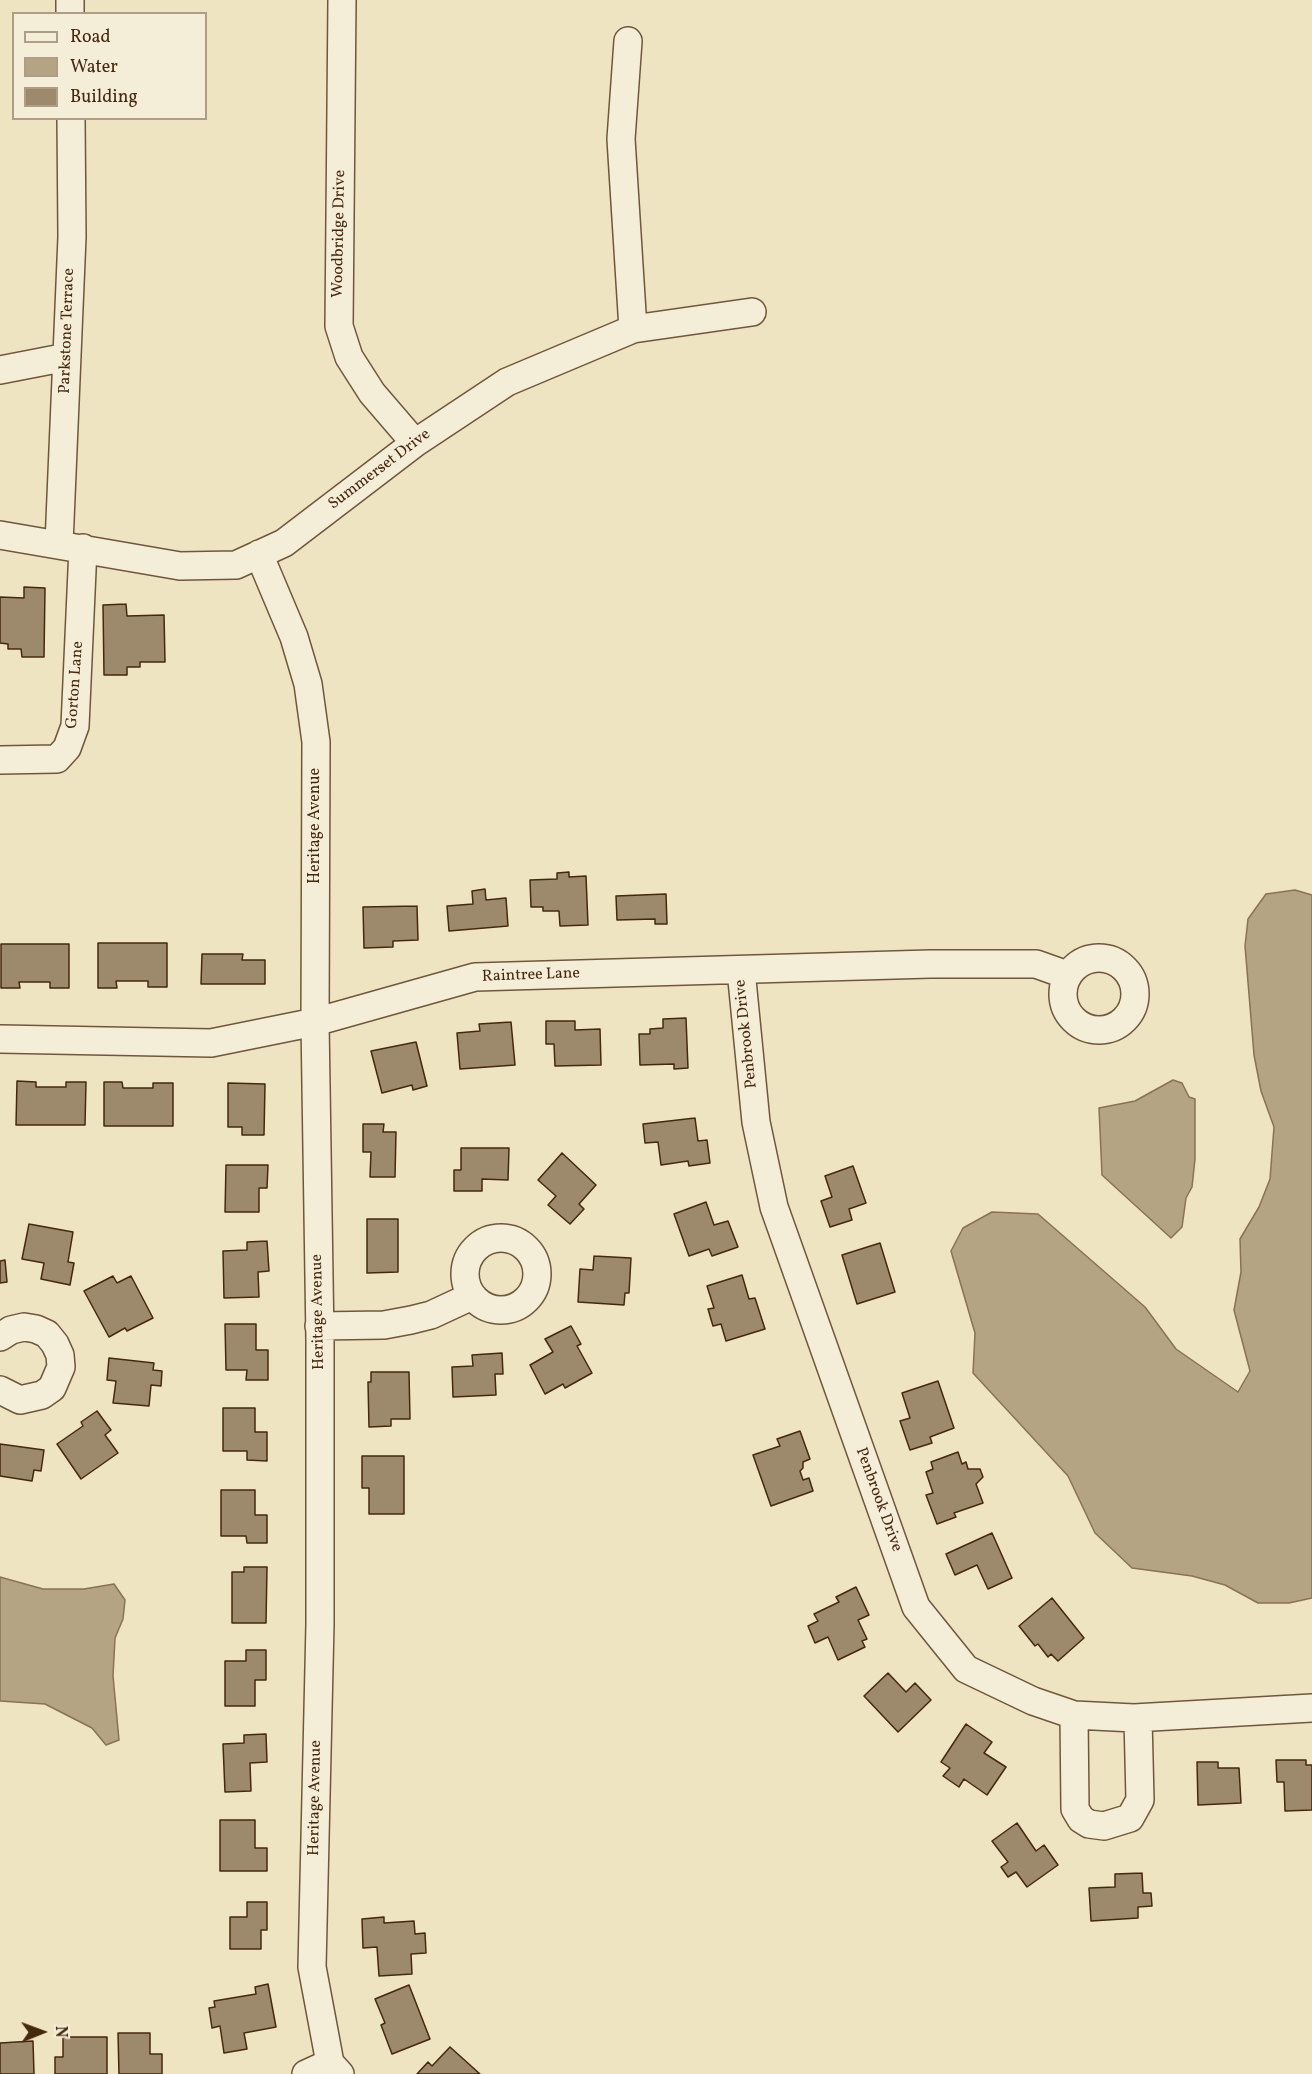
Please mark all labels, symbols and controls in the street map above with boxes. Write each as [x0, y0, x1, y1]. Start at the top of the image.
legend [12, 12, 207, 120]
text: Road [70, 25, 111, 50]
text: Water [70, 55, 118, 80]
text: Building [70, 85, 138, 110]
street label: Woodbridge Drive [329, 170, 351, 298]
street label: Parkstone Terrace [56, 268, 80, 394]
street label: Summerset Drive [325, 425, 435, 515]
street label: Gorton Lane [63, 641, 89, 729]
street label: Heritage Avenue [306, 768, 326, 884]
street label: Raintree Lane [482, 965, 580, 987]
street label: Penbrook Drive [732, 979, 762, 1089]
street label: Heritage Avenue [308, 1254, 330, 1370]
street label: Penbrook Drive [850, 1445, 906, 1555]
street label: Heritage Avenue [305, 1740, 327, 1856]
north arrow [12, 2002, 72, 2062]
text: N [49, 2026, 71, 2038]

